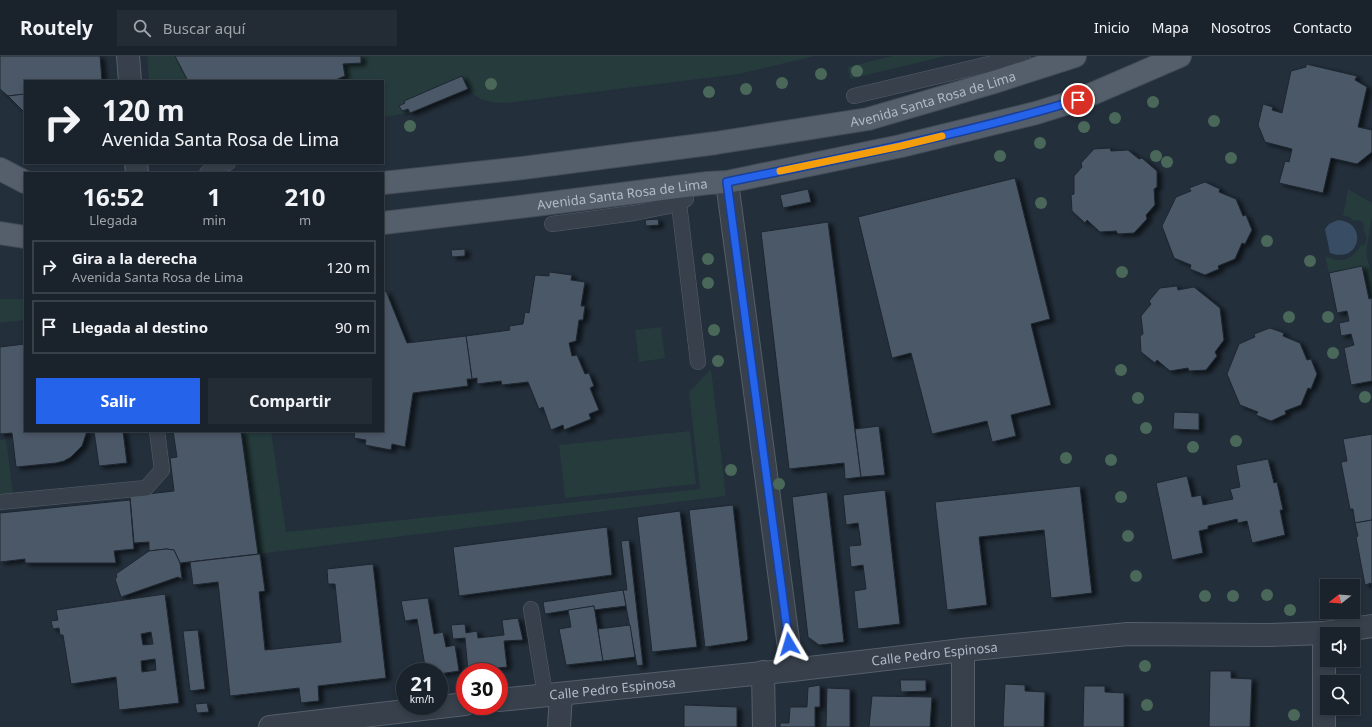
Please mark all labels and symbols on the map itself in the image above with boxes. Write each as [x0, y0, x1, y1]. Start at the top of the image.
street label: Avenida Santa Rosa de Lima [849, 67, 1018, 131]
pin [1061, 83, 1095, 117]
street label: Avenida Santa Rosa de Lima [536, 174, 708, 214]
north arrow [1320, 579, 1360, 619]
position arrow [768, 623, 810, 665]
street label: Calle Pedro Espinosa [870, 638, 998, 670]
speed limit sign: 30 [456, 663, 508, 715]
street label: Calle Pedro Espinosa [548, 673, 676, 704]

